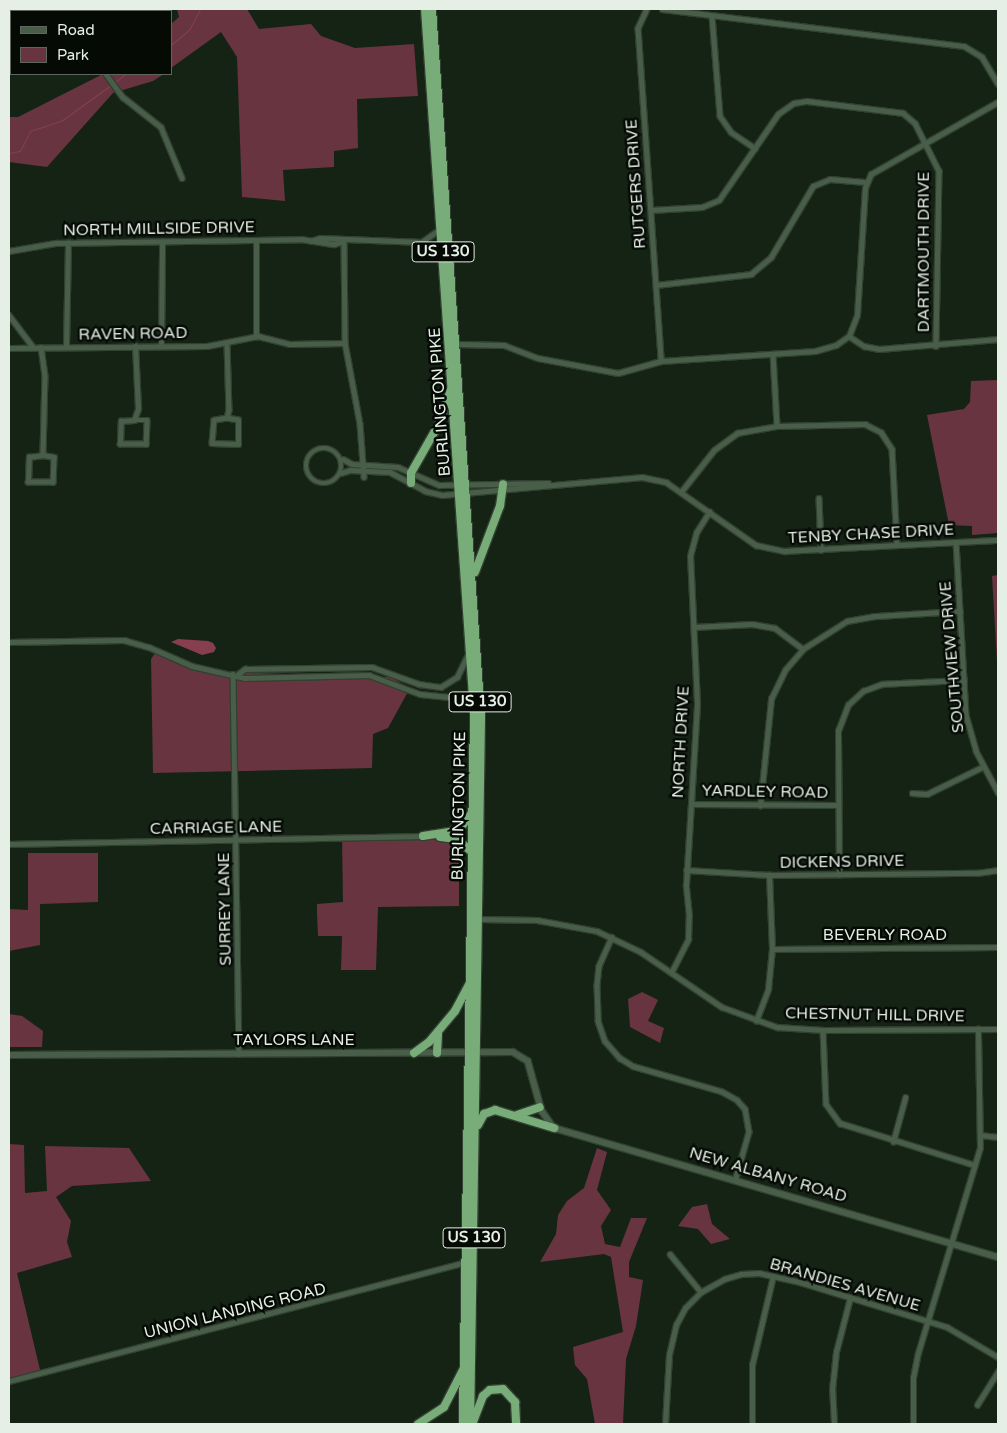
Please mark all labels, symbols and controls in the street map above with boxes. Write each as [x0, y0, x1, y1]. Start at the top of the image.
legend [10, 10, 172, 75]
text: Road [57, 21, 95, 39]
text: Park [57, 46, 89, 64]
street label: RUTGERS DRIVE [622, 119, 650, 249]
street label: DARTMOUTH DRIVE [914, 172, 934, 332]
street label: NORTH MILLSIDE DRIVE [63, 218, 255, 240]
road number: US 130 [410, 240, 476, 264]
street label: RAVEN ROAD [78, 323, 188, 345]
street label: BURLINGTON PIKE [425, 327, 455, 477]
street label: TENBY CHASE DRIVE [787, 520, 955, 548]
street label: SOUTHVIEW DRIVE [936, 580, 968, 734]
street label: NORTH DRIVE [668, 685, 694, 799]
road number: US 130 [448, 690, 512, 714]
street label: BURLINGTON PIKE [448, 731, 470, 881]
street label: YARDLEY ROAD [702, 781, 828, 803]
street label: CARRIAGE LANE [150, 817, 282, 839]
street label: DICKENS DRIVE [779, 851, 905, 873]
street label: SURREY LANE [214, 852, 236, 966]
street label: BEVERLY ROAD [823, 925, 947, 945]
street label: CHESTNUT HILL DRIVE [785, 1004, 965, 1026]
street label: TAYLORS LANE [233, 1030, 355, 1050]
street label: NEW ALBANY ROAD [687, 1143, 849, 1207]
road number: US 130 [442, 1226, 506, 1250]
street label: BRANDIES AVENUE [767, 1254, 923, 1316]
street label: UNION LANDING ROAD [142, 1279, 328, 1343]

